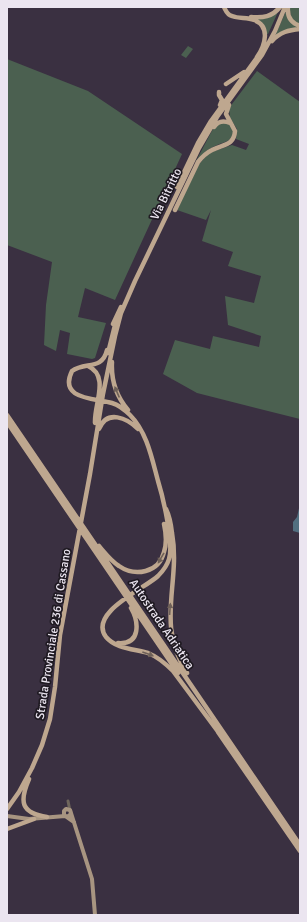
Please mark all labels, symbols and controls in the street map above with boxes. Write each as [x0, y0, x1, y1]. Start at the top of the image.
street label: Via Bitritto [147, 166, 185, 223]
one-way arrow [114, 386, 120, 398]
street label: Strada Provinciale 236 di Cassano [33, 548, 74, 720]
one-way arrow [157, 552, 164, 564]
street label: Autostrada Adriatica [126, 576, 197, 672]
one-way arrow [167, 603, 174, 615]
one-way arrow [142, 651, 154, 657]

